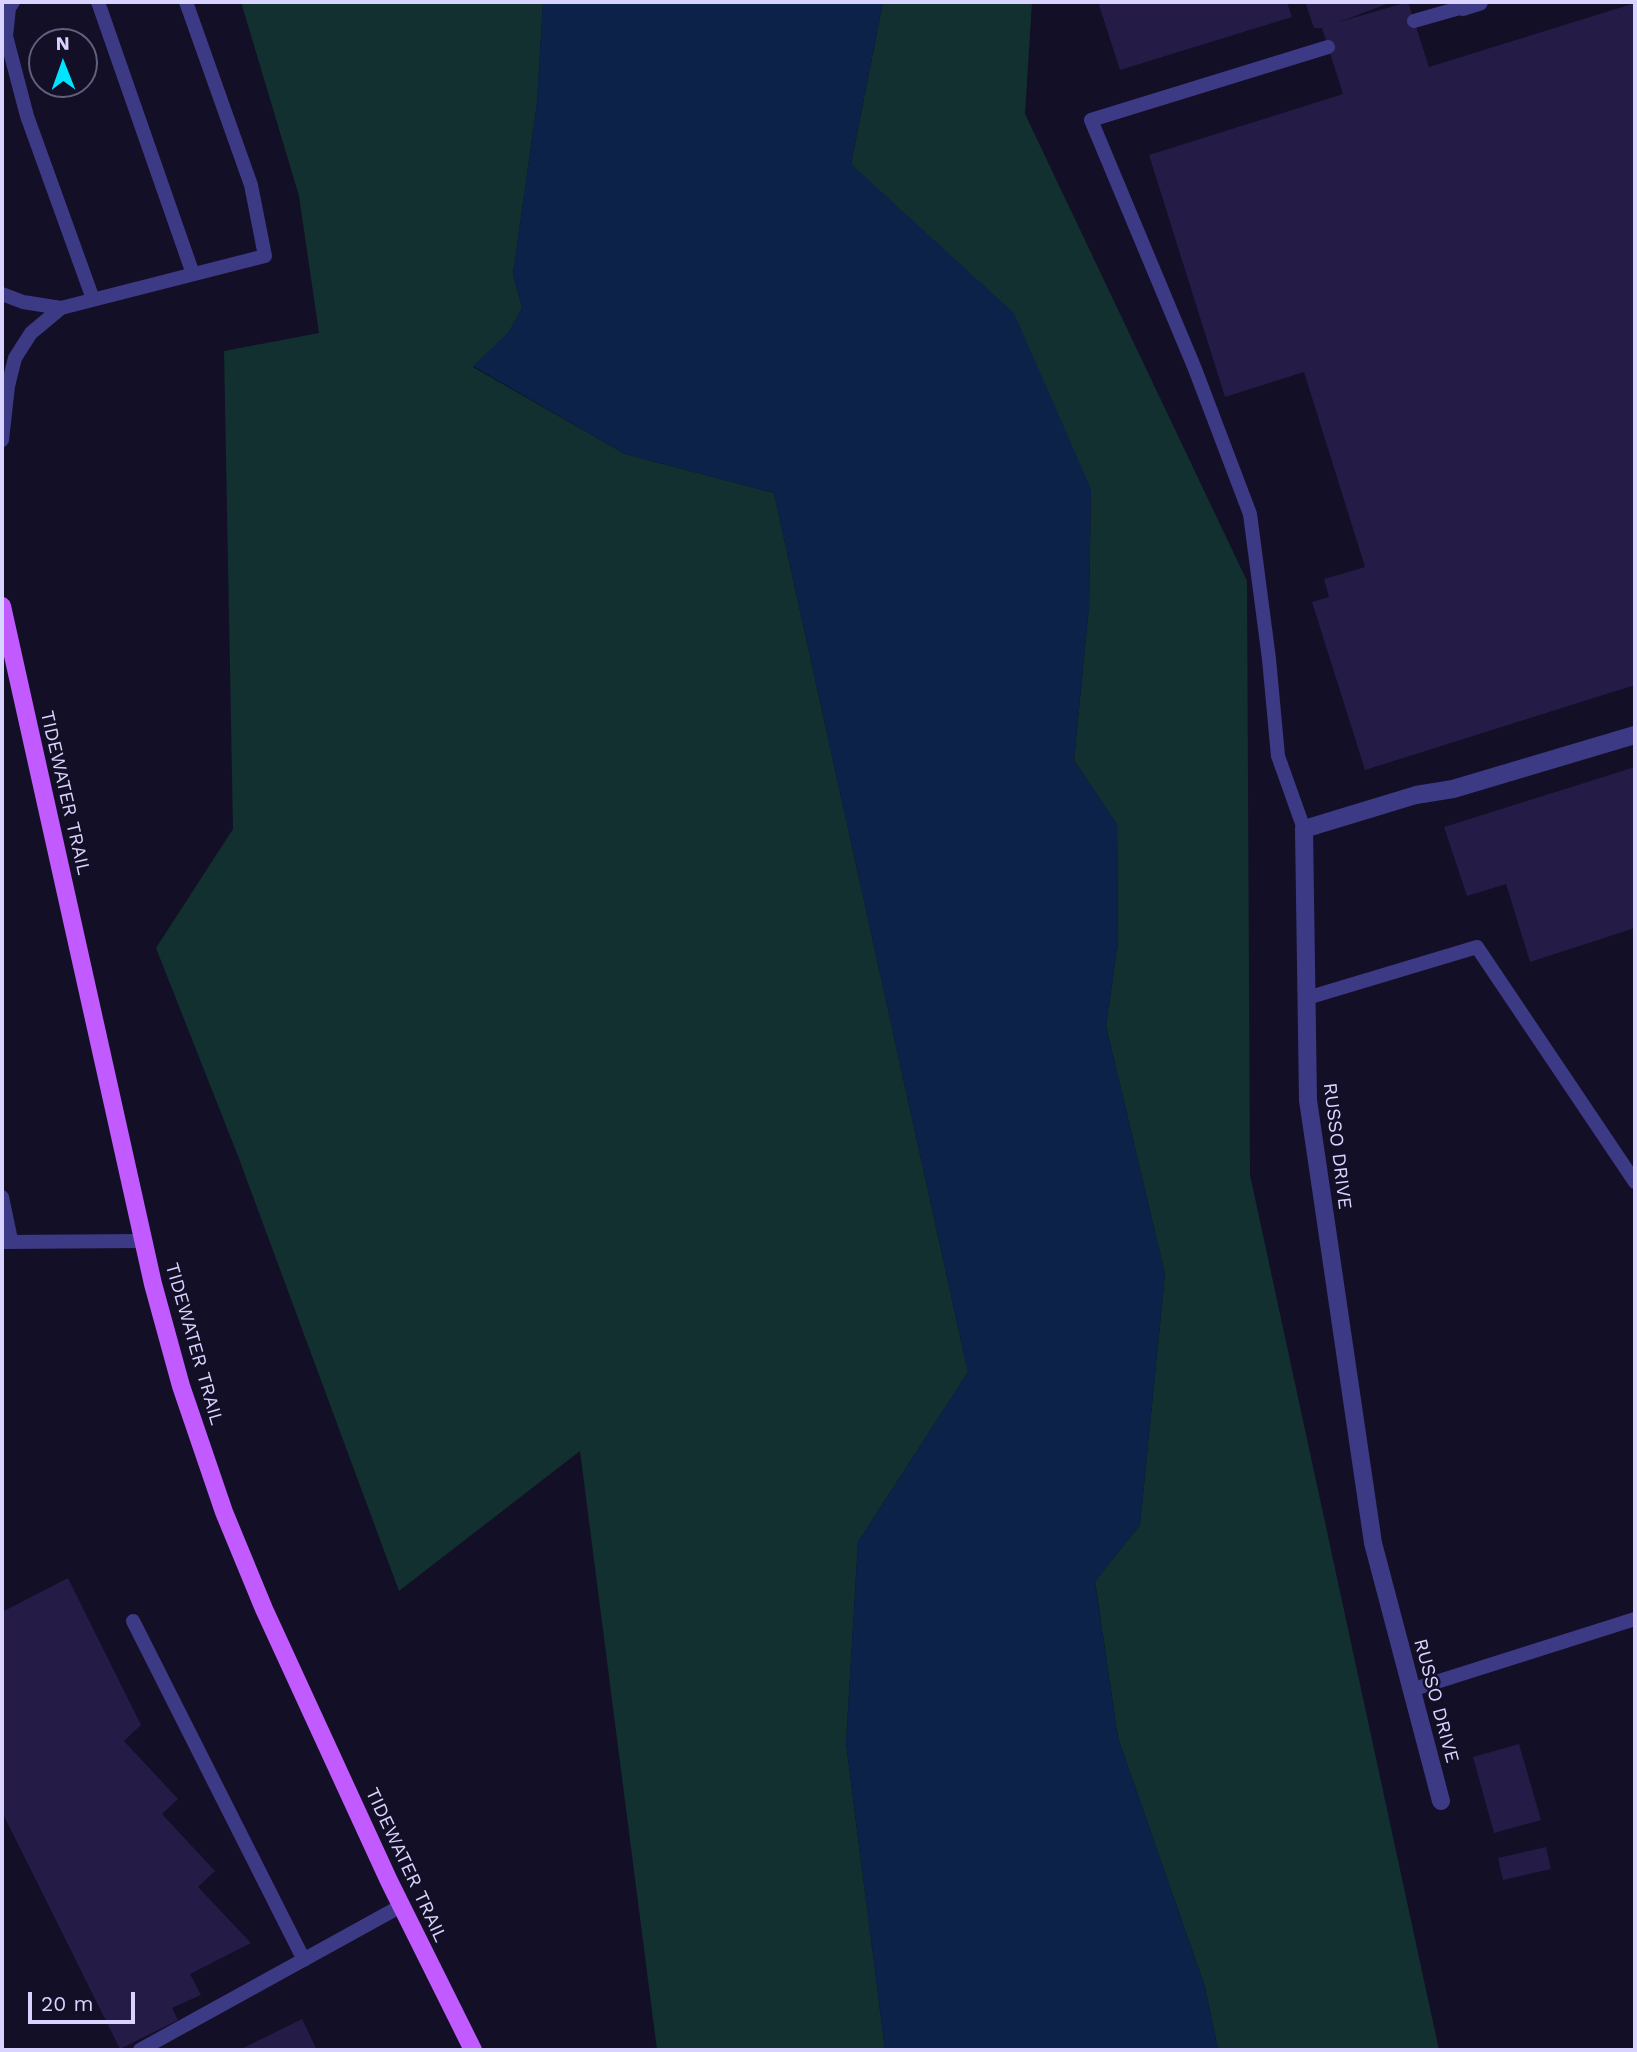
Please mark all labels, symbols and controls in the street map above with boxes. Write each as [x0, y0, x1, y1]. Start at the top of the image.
north arrow [28, 28, 98, 98]
text: N [55, 32, 70, 55]
street label: TIDEWATER TRAIL [35, 709, 95, 877]
street label: RUSSO DRIVE [1318, 1081, 1356, 1211]
street label: TIDEWATER TRAIL [160, 1260, 228, 1428]
street label: RUSSO DRIVE [1408, 1636, 1464, 1766]
street label: TIDEWATER TRAIL [360, 1784, 452, 1946]
scale bar [32, 1979, 138, 2023]
text: 20 m [41, 1991, 93, 2016]

